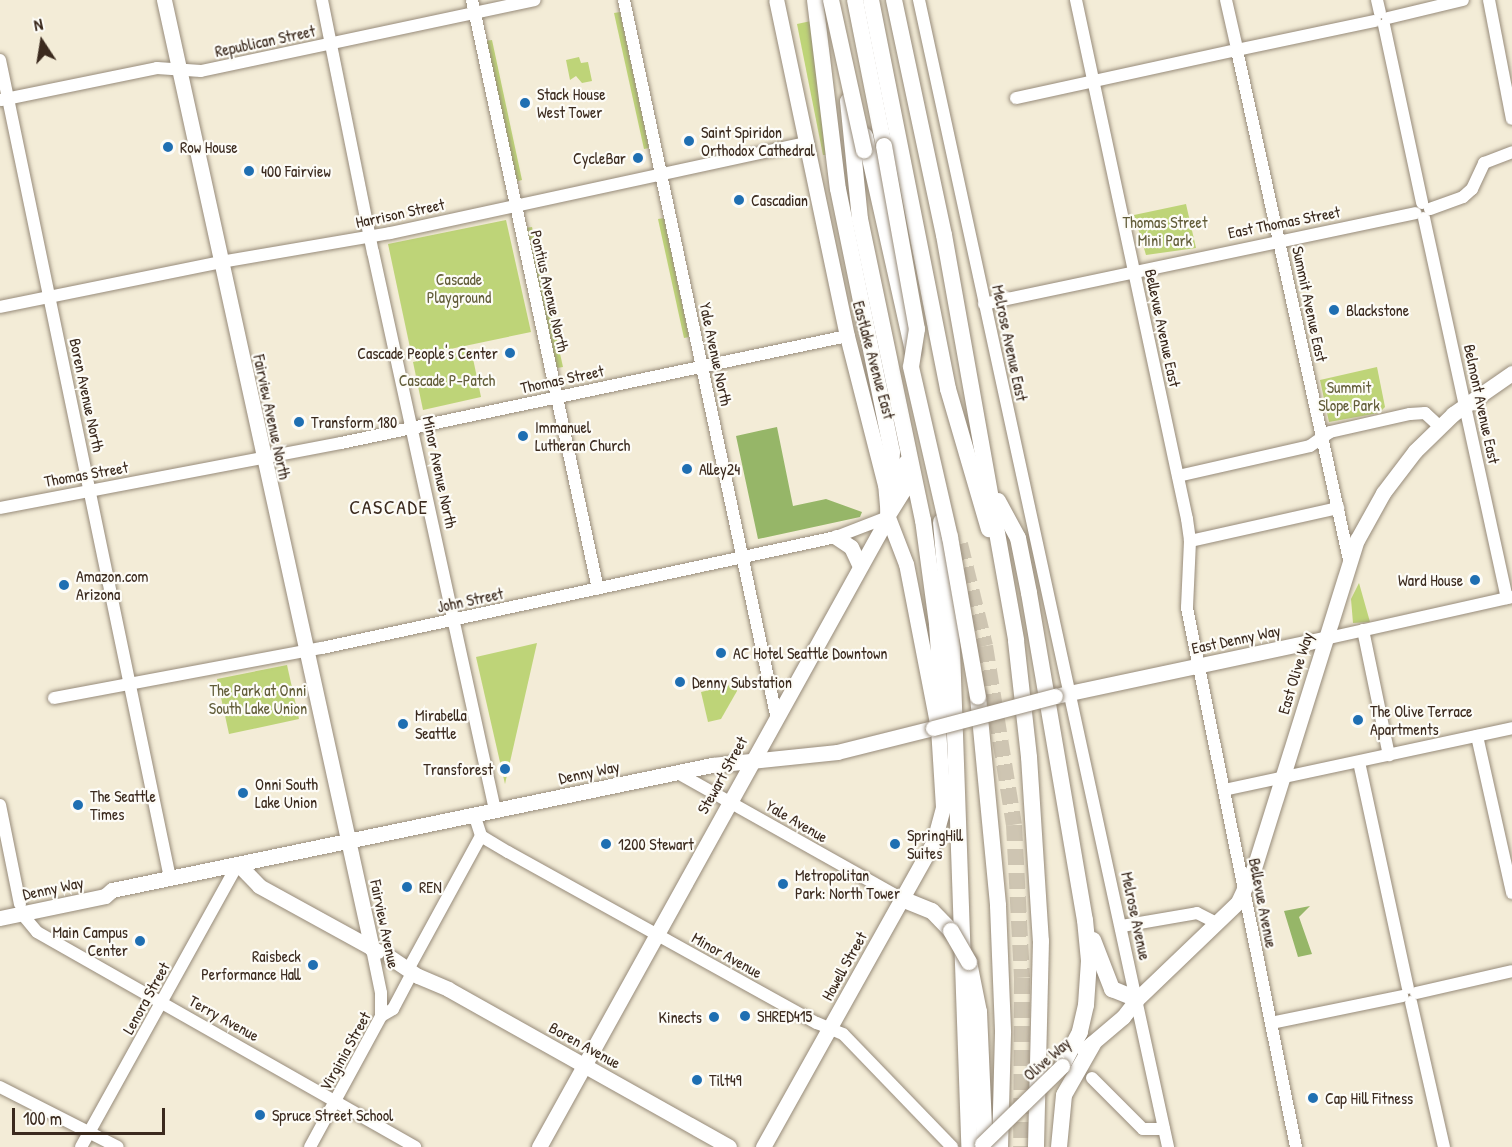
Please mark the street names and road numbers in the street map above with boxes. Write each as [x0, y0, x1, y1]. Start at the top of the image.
street label: Republican Street [213, 21, 317, 61]
street label: Harrison Street [354, 194, 446, 232]
street label: East Thomas Street [1226, 202, 1342, 242]
street label: Pontius Avenue North [527, 228, 573, 354]
street label: Summit Avenue East [1288, 245, 1332, 363]
street label: Bellevue Avenue East [1141, 267, 1185, 389]
street label: Melrose Avenue East [988, 283, 1032, 403]
street label: Eastlake Avenue East [849, 299, 899, 421]
street label: Yale Avenue North [696, 301, 736, 407]
street label: Boren Avenue North [66, 336, 108, 454]
street label: Belmont Avenue East [1460, 342, 1504, 466]
street label: Fairview Avenue North [249, 353, 295, 481]
street label: Thomas Street [518, 361, 606, 397]
street label: Minor Avenue North [419, 414, 461, 530]
street label: Thomas Street [43, 457, 129, 491]
street label: John Street [435, 584, 505, 616]
street label: East Denny Way [1190, 620, 1282, 658]
street label: East Olive Way [1273, 630, 1317, 716]
street label: Stewart Street [693, 733, 751, 817]
street label: Denny Way [557, 756, 621, 788]
street label: Yale Avenue [763, 796, 831, 846]
street label: Bellevue Avenue [1245, 856, 1281, 950]
street label: Melrose Avenue [1117, 870, 1155, 962]
street label: Denny Way [21, 872, 85, 904]
street label: Fairview Avenue [366, 878, 404, 970]
street label: Minor Avenue [689, 928, 765, 982]
street label: Howell Street [817, 928, 871, 1004]
street label: Lenora Street [118, 959, 174, 1037]
street label: Terry Avenue [186, 991, 262, 1045]
street label: Virginia Street [315, 1008, 375, 1094]
street label: Boren Avenue [546, 1018, 624, 1072]
street label: Olive Way [1020, 1033, 1074, 1085]

